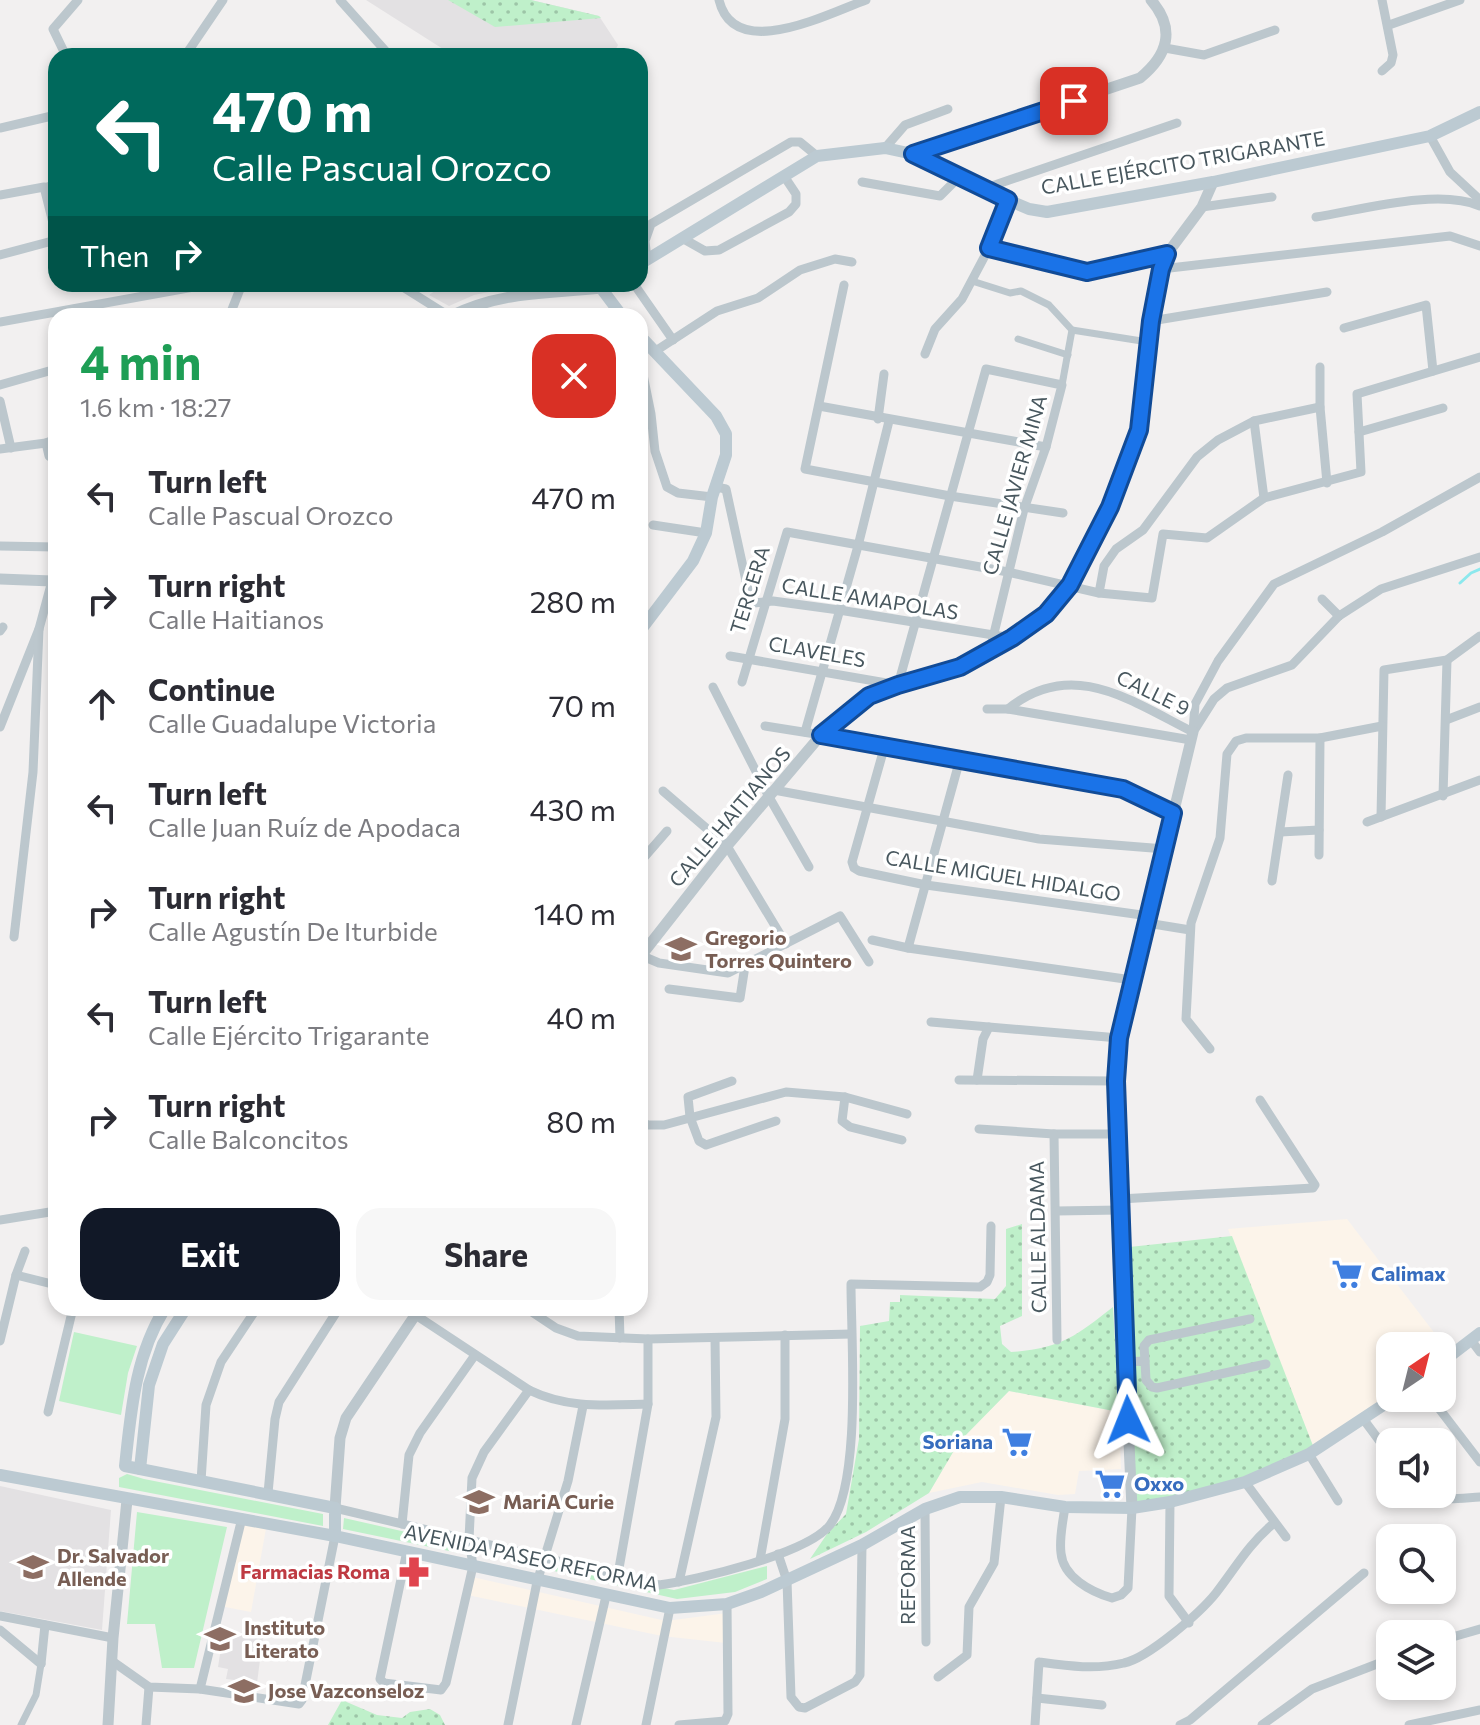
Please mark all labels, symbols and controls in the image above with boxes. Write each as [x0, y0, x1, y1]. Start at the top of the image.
pin [1040, 67, 1108, 135]
text: 470 m [212, 75, 372, 144]
icon: arrive [1052, 79, 1096, 123]
icon: left [80, 80, 184, 184]
street label: CALLE EJÉRCITO TRIGARANTE [1039, 125, 1327, 199]
text: Calle Pascual Orozco [212, 144, 552, 188]
icon: right [165, 232, 209, 276]
text: Then [80, 236, 149, 273]
text: 4 min [80, 331, 202, 390]
button: close [532, 334, 616, 418]
text: 1.6 km · 18:27 [80, 391, 232, 422]
street label: CALLE JAVIER MINA [977, 392, 1051, 578]
text: Turn left [148, 462, 267, 499]
icon: left [80, 474, 124, 518]
text: 470 m [531, 478, 616, 515]
text: Calle Pascual Orozco [148, 499, 394, 530]
street label: TERCERA [724, 543, 774, 637]
text: Turn right [148, 566, 285, 603]
street label: CALLE AMAPOLAS [780, 572, 960, 624]
icon: right [80, 578, 124, 622]
text: 280 m [530, 582, 616, 619]
text: Calle Haitianos [148, 603, 324, 634]
street label: CLAVELES [767, 631, 868, 671]
street label: CALLE 9 [1113, 664, 1194, 720]
text: Continue [148, 670, 275, 707]
icon: ahead [80, 682, 124, 726]
text: 70 m [549, 686, 616, 723]
text: Calle Guadalupe Victoria [148, 707, 436, 738]
street label: CALLE HAITIANOS [664, 741, 795, 891]
text: Turn left [148, 774, 267, 811]
icon: left [80, 786, 124, 830]
text: 430 m [529, 790, 616, 827]
text: Calle Juan Ruíz de Apodaca [148, 811, 461, 842]
street label: CALLE MIGUEL HIDALGO [884, 845, 1122, 905]
text: Turn right [148, 878, 285, 915]
icon: right [80, 890, 124, 934]
text: 140 m [534, 894, 616, 931]
text: Calle Agustín De Iturbide [148, 915, 438, 946]
place label: Gregorio Torres Quintero [705, 925, 852, 972]
school or university icon: Gregorio Torres Quintero [664, 932, 698, 966]
text: Turn left [148, 982, 267, 1019]
icon: left [80, 994, 124, 1038]
text: 40 m [547, 998, 616, 1035]
text: Calle Ejército Trigarante [148, 1019, 429, 1050]
text: Turn right [148, 1086, 285, 1123]
icon: right [80, 1098, 124, 1142]
text: 80 m [546, 1102, 616, 1139]
text: Calle Balconcitos [148, 1123, 349, 1154]
street label: CALLE ALDAMA [1024, 1161, 1050, 1313]
button: Exit [80, 1208, 340, 1300]
button: Share [356, 1208, 616, 1300]
supermarket icon: Calimax [1330, 1257, 1364, 1291]
place label: Calimax [1371, 1261, 1446, 1285]
north arrow [1376, 1332, 1456, 1412]
map controls [1376, 1332, 1456, 1700]
position arrow [1086, 1378, 1170, 1462]
supermarket icon: Soriana [1000, 1425, 1034, 1459]
button: sound [1376, 1428, 1456, 1508]
place label: Soriana [923, 1429, 993, 1453]
supermarket icon: Oxxo [1093, 1467, 1127, 1501]
place label: Oxxo [1134, 1471, 1184, 1495]
school or university icon: MariA Curie [462, 1485, 496, 1519]
place label: MariA Curie [503, 1489, 614, 1513]
street label: AVENIDA PASEO REFORMA [402, 1518, 661, 1596]
button: search [1376, 1524, 1456, 1604]
street label: REFORMA [895, 1525, 919, 1625]
place label: Dr. Salvador Allende [57, 1543, 169, 1590]
school or university icon: Dr. Salvador Allende [16, 1550, 50, 1584]
pharmacy icon: Farmacias Roma [397, 1555, 431, 1589]
place label: Farmacias Roma [240, 1559, 390, 1583]
place label: Instituto Literato [244, 1615, 325, 1662]
button: layers [1376, 1620, 1456, 1700]
school or university icon: Instituto Literato [203, 1622, 237, 1656]
school or university icon: Jose Vazconseloz [227, 1674, 261, 1708]
place label: Jose Vazconseloz [268, 1678, 424, 1702]

